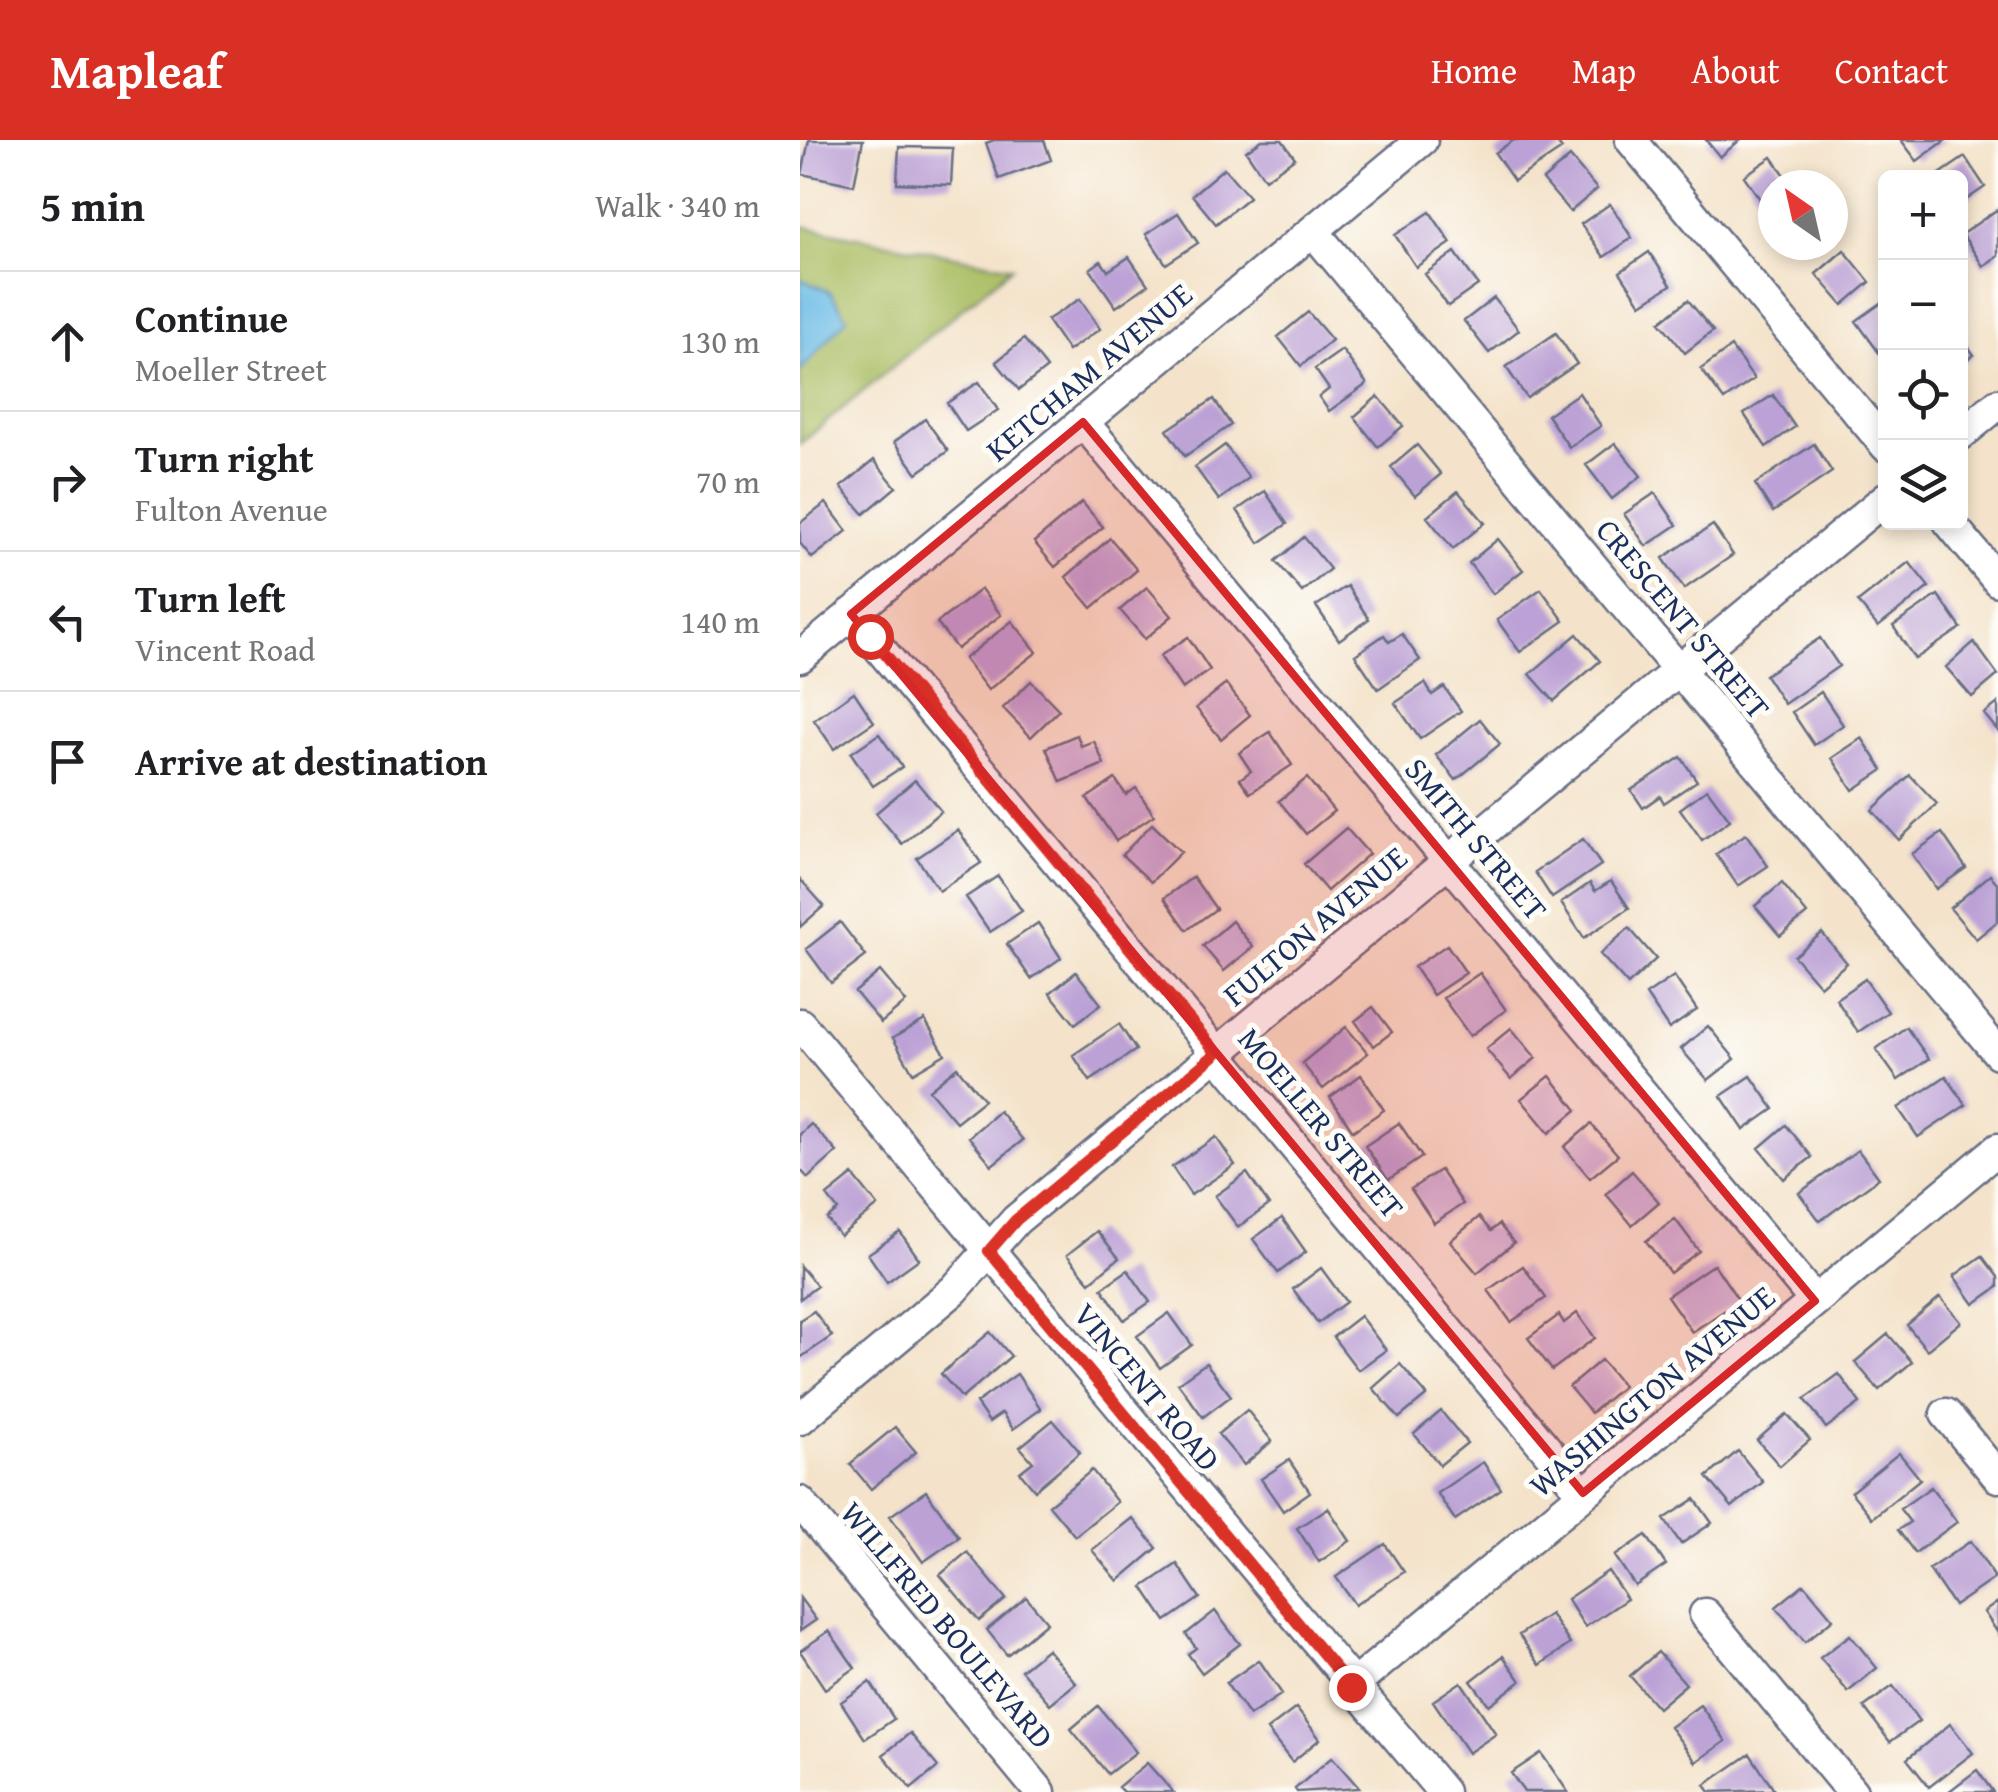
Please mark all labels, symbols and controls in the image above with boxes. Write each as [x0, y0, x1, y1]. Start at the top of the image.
text: Mapleaf [50, 35, 223, 106]
text: Home [1431, 45, 1517, 96]
text: Map [1572, 45, 1636, 96]
text: About [1691, 45, 1780, 96]
text: Contact [1835, 45, 1948, 96]
north arrow [1758, 170, 1848, 260]
map controls [1878, 170, 1968, 530]
button: + [1878, 170, 1968, 260]
text: 5 min [40, 175, 145, 236]
text: Walk · 340 m [595, 182, 760, 229]
button: − [1878, 260, 1968, 350]
street label: KETCHAM AVENUE [975, 271, 1202, 472]
text: Continue [135, 290, 288, 346]
icon: ahead [40, 314, 95, 369]
text: 130 m [681, 318, 760, 365]
text: Moeller Street [135, 346, 327, 393]
button: locate [1878, 350, 1968, 440]
text: Turn right [135, 430, 314, 486]
button: layers [1878, 440, 1968, 530]
icon: right [40, 454, 95, 509]
text: 70 m [696, 458, 760, 505]
text: Fulton Avenue [135, 486, 328, 533]
street label: CRESCENT STREET [1585, 508, 1782, 729]
text: Turn left [135, 570, 286, 626]
icon: left [40, 594, 95, 649]
text: 140 m [681, 598, 760, 645]
route start [848, 614, 894, 660]
text: Vincent Road [135, 626, 315, 673]
text: Arrive at destination [135, 733, 488, 789]
icon: arrive [40, 734, 95, 789]
street label: SMITH STREET [1394, 747, 1559, 931]
street label: FULTON AVENUE [1212, 834, 1417, 1017]
street label: MOELLER STREET [1227, 1017, 1416, 1229]
street label: WASHINGTON AVENUE [1519, 1274, 1785, 1508]
street label: VINCENT ROAD [1063, 1292, 1232, 1481]
street label: WILLFRED BOULEVARD [830, 1491, 1065, 1759]
route end [1329, 1665, 1375, 1711]

